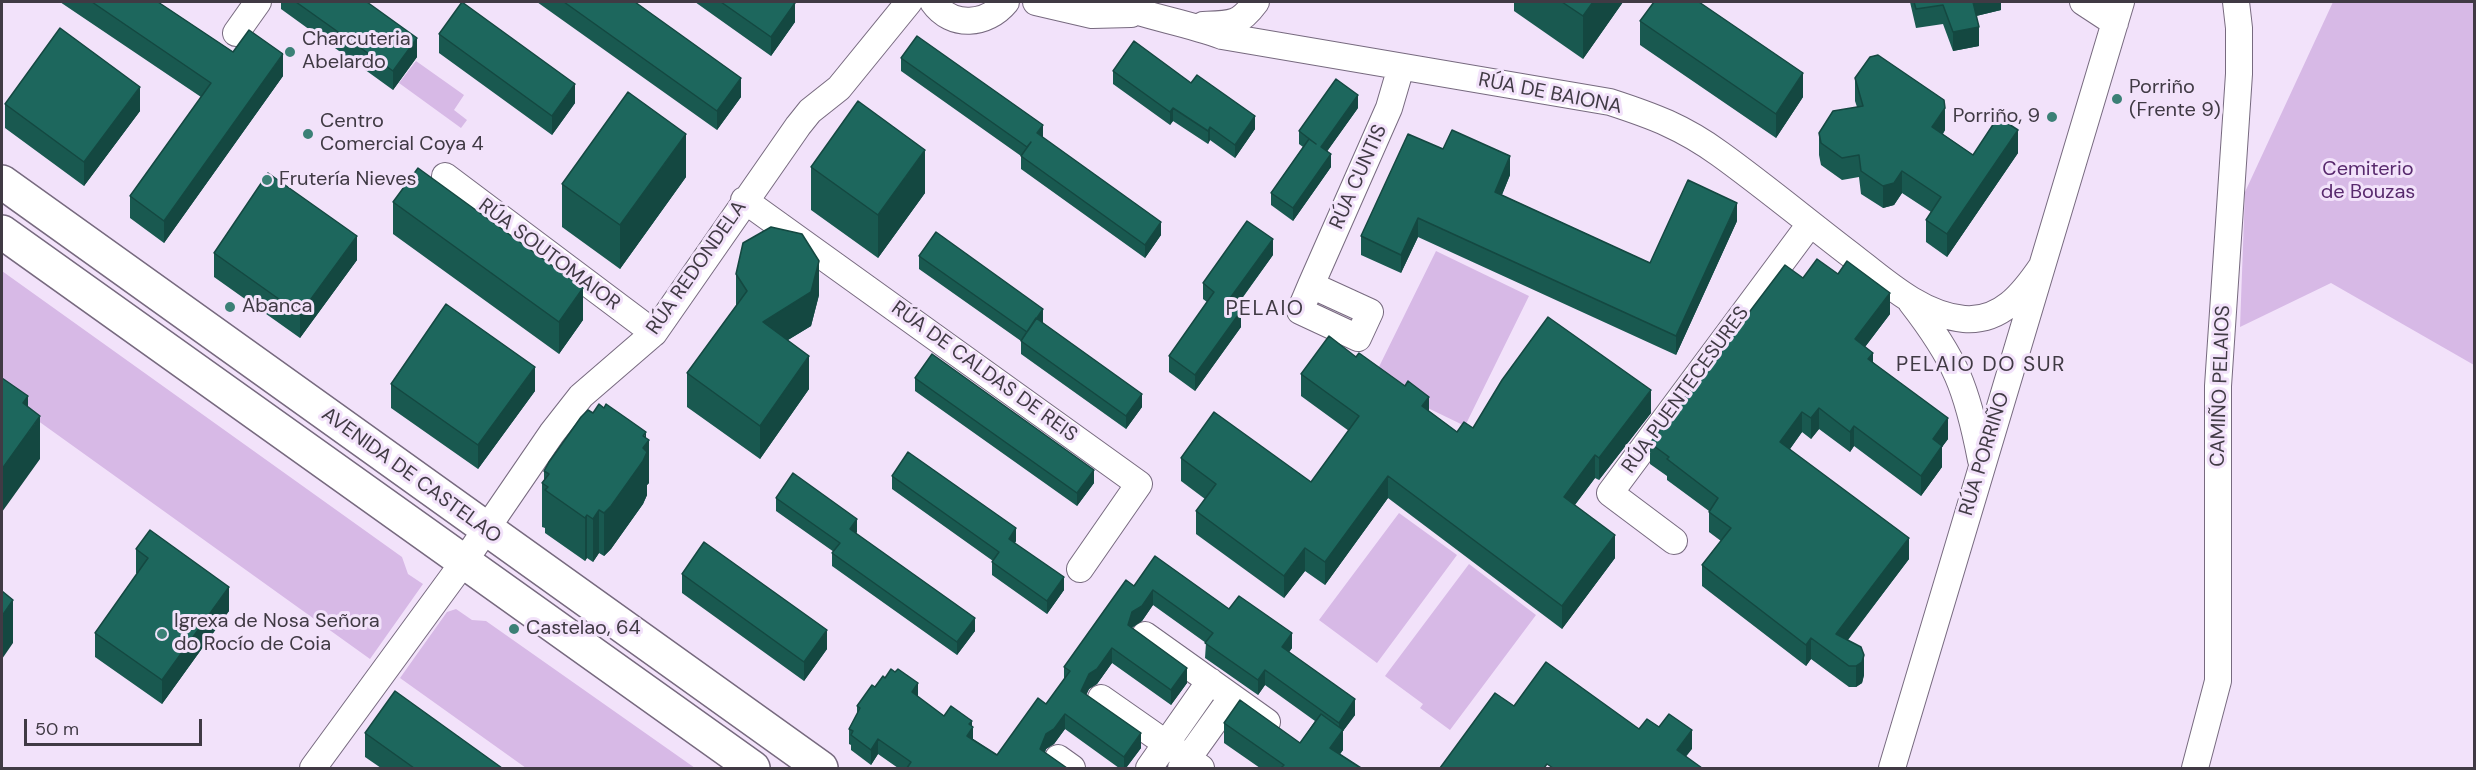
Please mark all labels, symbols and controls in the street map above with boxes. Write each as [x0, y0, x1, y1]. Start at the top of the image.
place label: Charcuteria Abelardo [302, 28, 411, 75]
marker: Charcuteria Abelardo [283, 45, 297, 59]
street label: RÚA DE BAIONA [1476, 68, 1624, 120]
place label: Porriño (Frente 9) [2129, 76, 2221, 123]
marker: Porriño (Frente 9) [2110, 92, 2124, 106]
place label: Porriño, 9 [1953, 105, 2040, 129]
place label: Centro Comercial Coya 4 [320, 110, 484, 157]
marker: Porriño, 9 [2045, 110, 2059, 124]
street label: RÚA CUNTIS [1325, 121, 1393, 233]
marker: Centro Comercial Coya 4 [301, 127, 315, 141]
park label: Cemiterio de Bouzas [2321, 158, 2415, 205]
place label: Frutería Nieves [279, 168, 417, 192]
marker: Frutería Nieves [260, 173, 274, 187]
street label: RÚA SOUTOMAIOR [473, 194, 625, 316]
street label: RÚA REDONDELA [642, 196, 752, 340]
place label: Abanca [242, 295, 312, 319]
street label: RÚA DE CALDAS DE REIS [886, 296, 1082, 448]
district label: PELAIO [1225, 296, 1305, 322]
marker: Abanca [223, 300, 237, 314]
street label: RÚA PUENTECESURES [1617, 302, 1755, 478]
street label: CAMIÑO PELAIOS [2206, 305, 2236, 467]
district label: PELAIO DO SUR [1896, 352, 2066, 378]
street label: RÚA PORRIÑO [1955, 389, 2015, 519]
street label: AVENIDA DE CASTELAO [317, 403, 505, 549]
place label: Igrexa de Nosa Señora do Rocío de Coia [174, 610, 380, 657]
place label: Castelao, 64 [526, 617, 641, 641]
marker: Castelao, 64 [507, 622, 521, 636]
marker: Igrexa de Nosa Señora do Rocío de Coia [155, 627, 169, 641]
scale bar [27, 707, 206, 745]
text: 50 m [35, 717, 79, 741]

